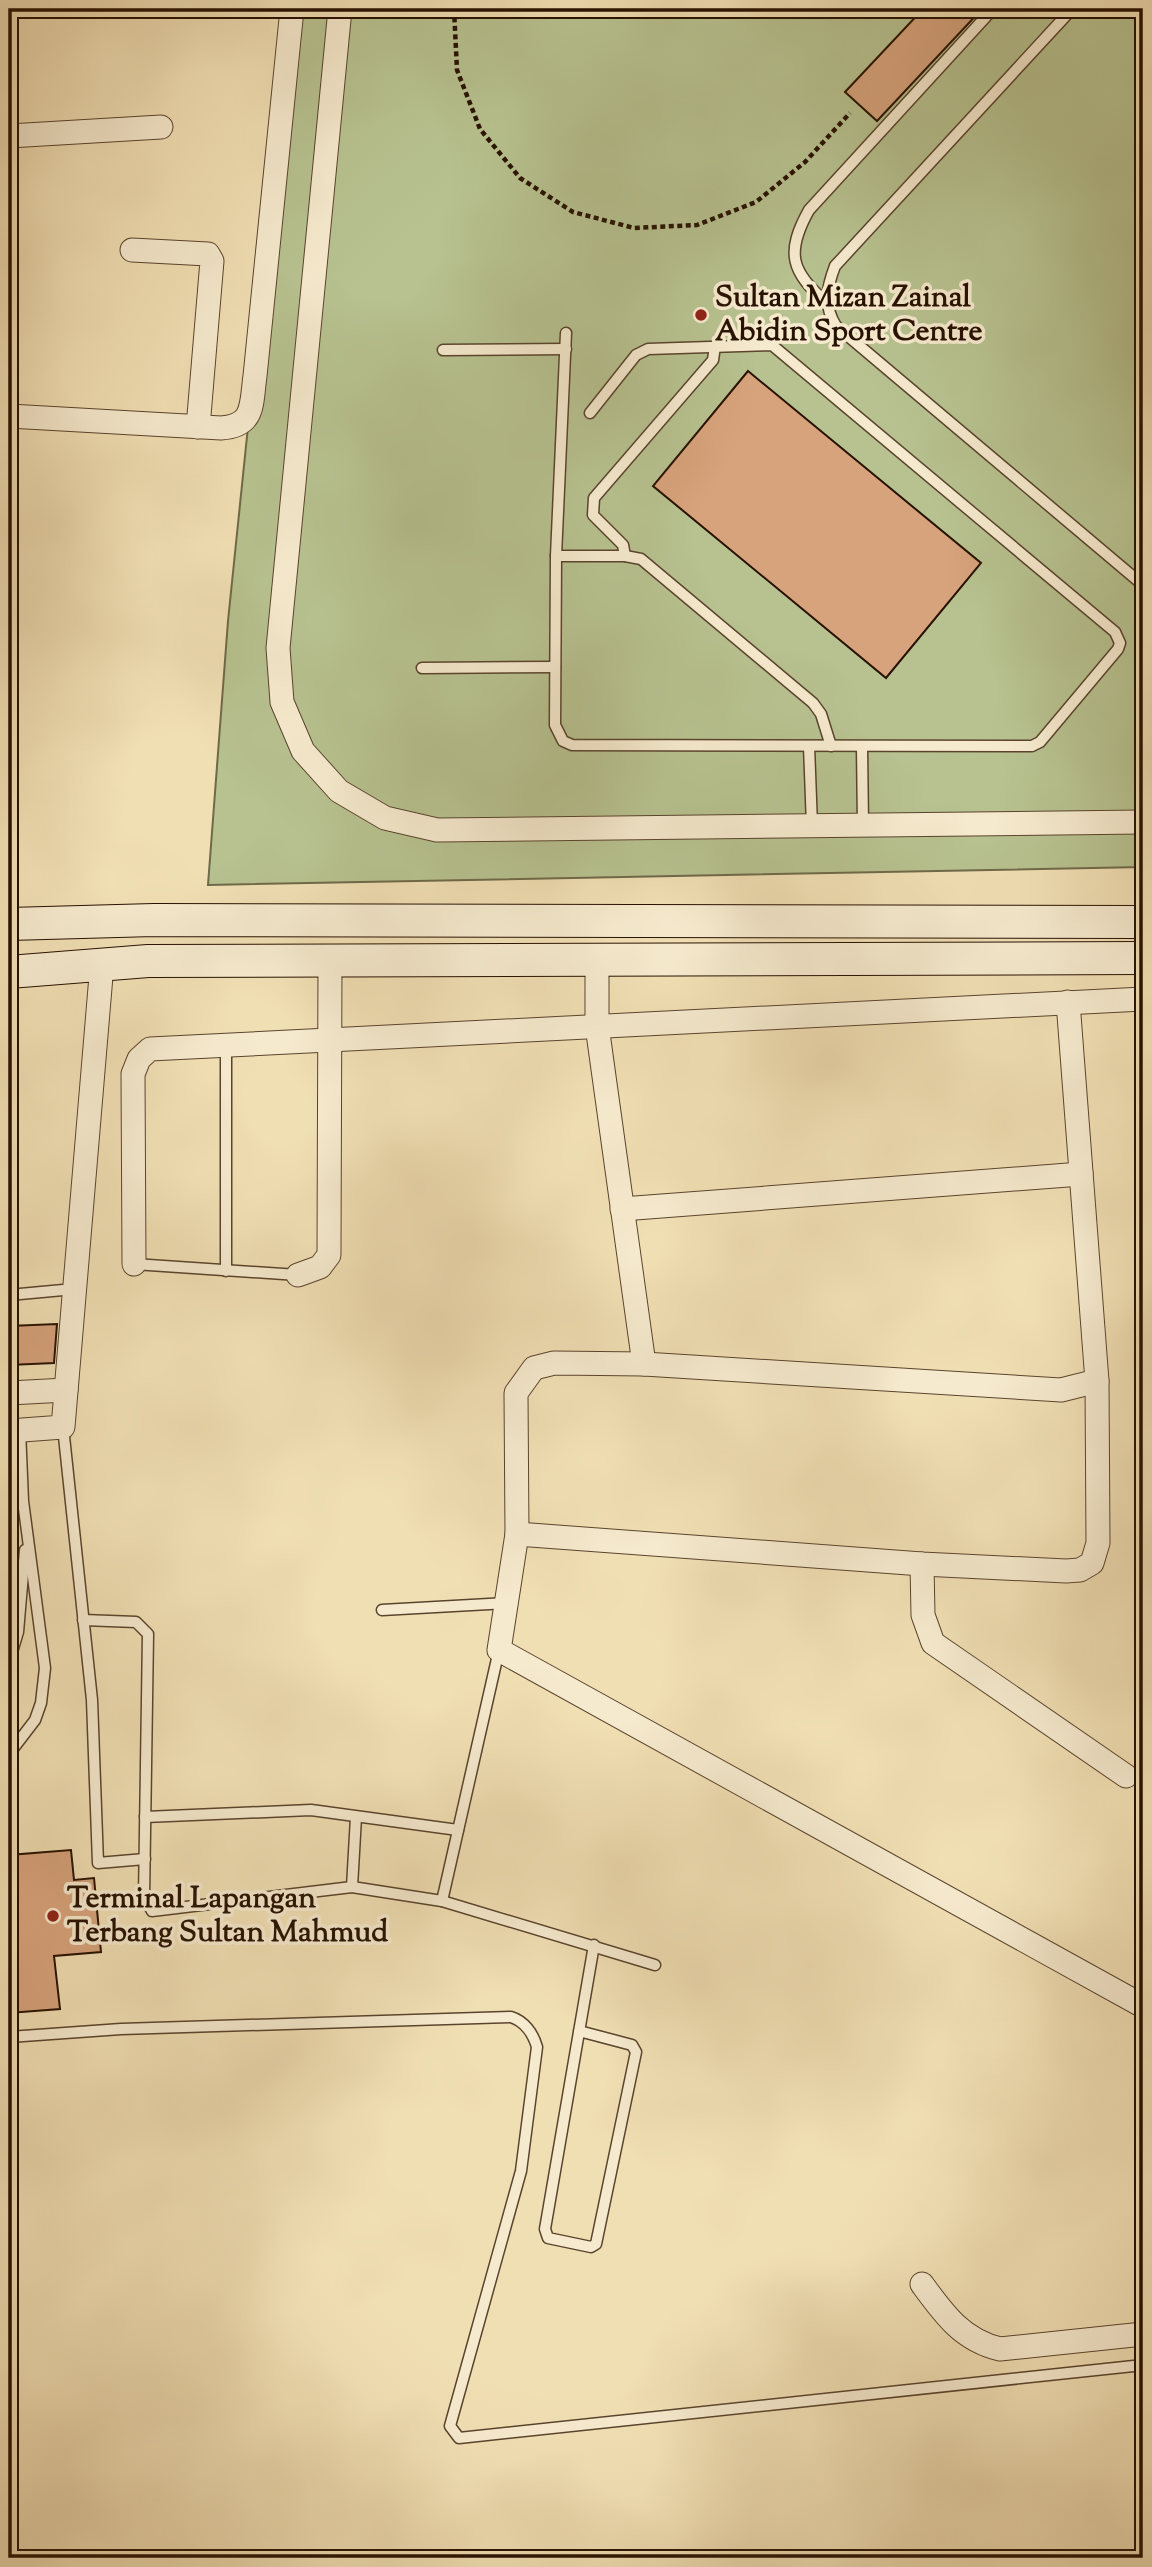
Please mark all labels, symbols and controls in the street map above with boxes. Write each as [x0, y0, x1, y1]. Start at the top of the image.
place label: Sultan Mizan Zainal Abidin Sport Centre [715, 277, 983, 354]
marker: Sultan Mizan Zainal Abidin Sport Centre [693, 307, 709, 323]
place label: Terminal Lapangan Terbang Sultan Mahmud [67, 1878, 388, 1955]
marker: Terminal Lapangan Terbang Sultan Mahmud [45, 1908, 61, 1924]

